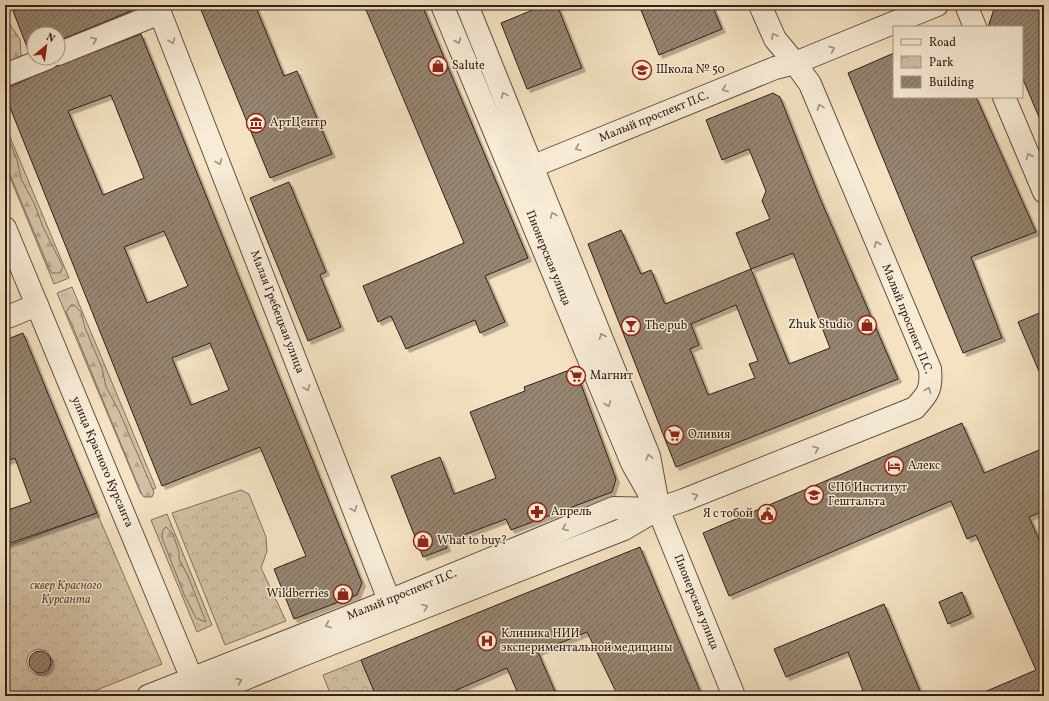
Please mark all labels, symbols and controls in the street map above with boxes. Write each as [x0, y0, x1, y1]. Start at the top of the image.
north arrow [26, 26, 66, 66]
legend [893, 26, 1023, 98]
text: N [43, 30, 57, 47]
one-way arrow [772, 33, 779, 40]
text: Road [929, 35, 956, 51]
one-way arrow [91, 36, 98, 44]
one-way arrow [453, 37, 461, 44]
one-way arrow [167, 38, 175, 45]
one-way arrow [828, 46, 835, 54]
shop icon: Salute [427, 55, 449, 77]
text: Park [929, 55, 954, 71]
place label: Salute [452, 58, 485, 74]
school or university icon: Школа № 50 [631, 59, 653, 81]
place label: Школа № 50 [656, 62, 725, 78]
text: Building [929, 75, 974, 91]
one-way arrow [721, 84, 728, 92]
street label: Малый проспект П.С. [597, 88, 711, 146]
one-way arrow [500, 92, 508, 99]
one-way arrow [816, 104, 824, 111]
museum icon: АртЦентр [245, 112, 267, 134]
place label: АртЦентр [270, 115, 327, 131]
one-way arrow [575, 143, 582, 151]
one-way arrow [1026, 153, 1034, 160]
one-way arrow [214, 159, 222, 166]
street label: Пионерская улица [521, 208, 575, 308]
one-way arrow [549, 212, 557, 219]
one-way arrow [873, 240, 881, 247]
street label: Малая Гребецкая улица [246, 248, 308, 376]
street label: Малый проспект П.С. [878, 262, 936, 376]
shop icon: Zhuk Studio [856, 314, 878, 336]
bar icon: The pub [620, 315, 642, 337]
place label: Zhuk Studio [788, 317, 853, 333]
place label: The pub [645, 318, 688, 334]
one-way arrow [598, 332, 606, 339]
supermarket icon: Магнит [565, 365, 587, 387]
place label: Магнит [590, 368, 633, 384]
one-way arrow [302, 384, 310, 391]
one-way arrow [924, 387, 932, 394]
street label: улица Красного Курсанта [67, 394, 137, 530]
one-way arrow [604, 401, 612, 408]
supermarket icon: Оливия [663, 424, 685, 446]
place label: Оливия [688, 427, 730, 443]
one-way arrow [812, 445, 819, 453]
one-way arrow [645, 454, 654, 461]
hotel icon: Алекс [883, 455, 905, 477]
place label: Алекс [908, 458, 940, 474]
place label: СПб Институт Гештальта [828, 480, 907, 510]
school or university icon: СПб Институт Гештальта [803, 484, 825, 506]
one-way arrow [691, 493, 698, 501]
pharmacy icon: Апрель [526, 501, 548, 523]
public building icon: Я с тобой [756, 503, 778, 525]
place label: Апрель [551, 504, 592, 520]
one-way arrow [349, 505, 357, 512]
place label: Я с тобой [703, 506, 753, 522]
one-way arrow [562, 524, 569, 532]
shop icon: What to buy? [412, 530, 434, 552]
place label: What to buy? [437, 533, 507, 549]
street label: Пионерская улица [669, 552, 723, 652]
street label: Малый проспект П.С. [345, 566, 459, 624]
park label: сквер Красного Курсанта [30, 578, 103, 608]
shop icon: Wildberries [332, 583, 354, 605]
place label: Wildberries [267, 586, 329, 602]
one-way arrow [421, 604, 428, 612]
one-way arrow [325, 621, 332, 629]
place label: Клиника НИИ экспериментальной медицины [501, 626, 673, 656]
hospital icon: Клиника НИИ экспериментальной медицины [476, 630, 498, 652]
one-way arrow [235, 678, 243, 686]

